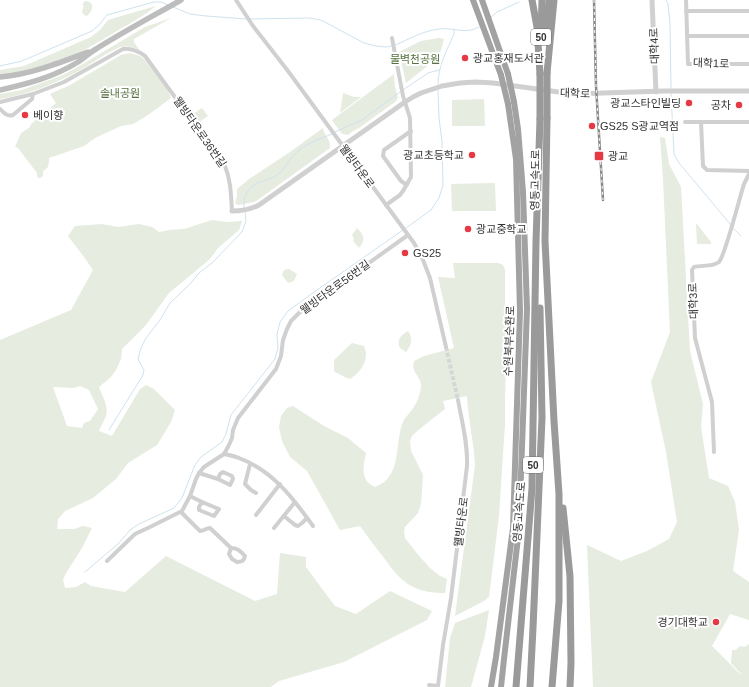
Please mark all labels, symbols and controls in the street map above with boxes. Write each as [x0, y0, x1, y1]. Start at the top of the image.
street label: 대학4로 [647, 28, 661, 64]
road number: 50 [531, 29, 551, 45]
place label: 광교홍재도서관 [473, 52, 544, 64]
park label: 물벽천공원 [390, 53, 440, 65]
marker: 광교홍재도서관 [460, 53, 470, 63]
street label: 대학1로 [693, 56, 729, 70]
street label: 대학로 [560, 86, 590, 100]
park label: 솔내공원 [100, 87, 140, 99]
street label: 웰빙타운로36번길 [171, 95, 229, 169]
place label: 광교스타인빌딩 [610, 97, 681, 109]
marker: 광교스타인빌딩 [684, 98, 694, 108]
place label: 공차 [711, 99, 731, 111]
marker: 공차 [734, 100, 744, 110]
place label: 베이향 [33, 109, 63, 121]
marker: 베이향 [20, 110, 30, 120]
place label: GS25 S광교역점 [600, 120, 679, 132]
marker: GS25 S광교역점 [587, 121, 597, 131]
street label: 웰빙타운로 [337, 142, 377, 190]
place label: 광교초등학교 [403, 149, 464, 161]
marker: 광교초등학교 [467, 150, 477, 160]
street label: 영동고속도로 [528, 150, 542, 210]
marker: 광교 [593, 150, 605, 162]
place label: 광교 [608, 150, 628, 162]
place label: 광교중학교 [476, 223, 527, 235]
marker: 광교중학교 [463, 224, 473, 234]
place label: GS25 [413, 247, 441, 259]
marker: GS25 [400, 248, 410, 258]
street label: 웰빙타운로56번길 [298, 258, 372, 316]
street label: 대학3로 [686, 283, 700, 319]
street label: 수원북부순환로 [502, 305, 516, 377]
road number: 50 [523, 457, 543, 473]
street label: 영동고속도로 [511, 481, 527, 543]
street label: 웰빙타운로 [452, 496, 470, 548]
place label: 경기대학교 [657, 616, 708, 628]
marker: 경기대학교 [711, 617, 721, 627]

